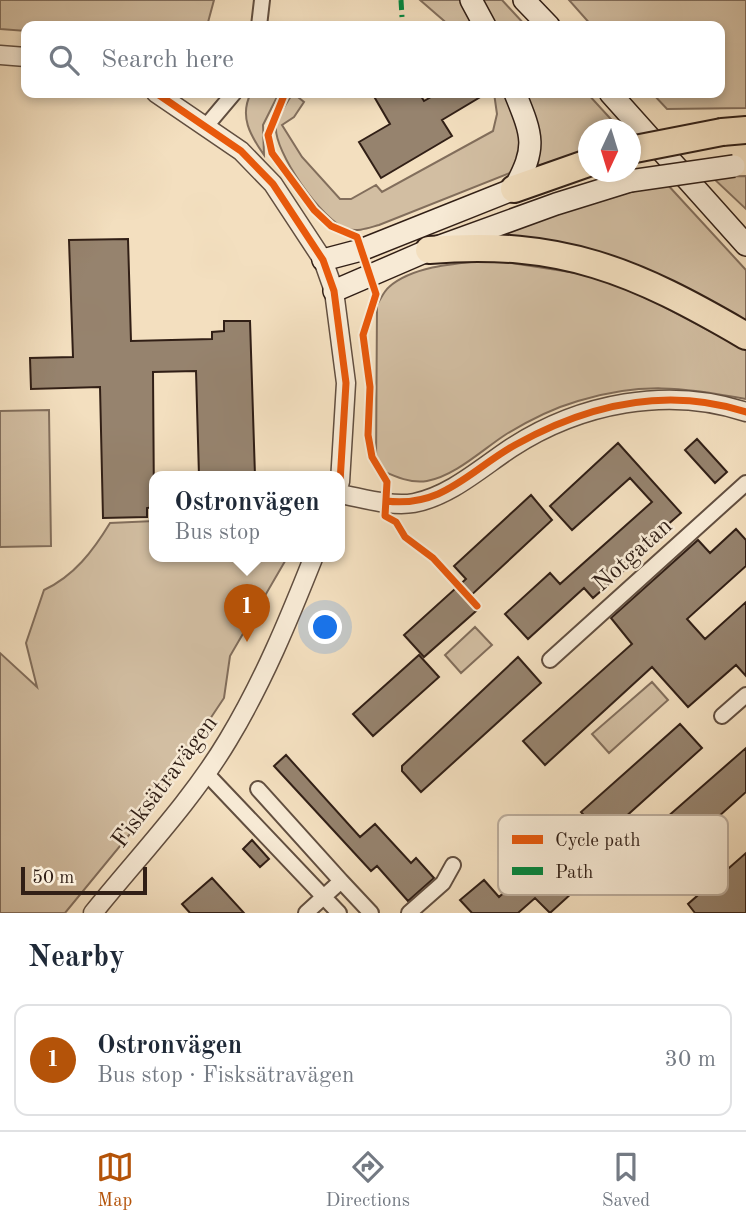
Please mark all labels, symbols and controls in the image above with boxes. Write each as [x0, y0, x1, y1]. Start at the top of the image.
search box [21, 21, 725, 98]
icon: search [45, 41, 83, 79]
text: Search here [101, 47, 234, 73]
north arrow [578, 119, 641, 182]
popup [149, 471, 345, 562]
text: Ostronvägen [174, 490, 320, 516]
street label: Notgatan [589, 514, 677, 597]
text: Bus stop [174, 521, 260, 544]
pin: 1 [224, 584, 270, 642]
your location [308, 610, 342, 644]
street label: Fisksätravägen [108, 712, 223, 853]
legend [498, 815, 728, 895]
text: Cycle path [555, 832, 641, 851]
scale bar [21, 864, 147, 896]
text: Path [555, 864, 593, 883]
text: 50 m [32, 869, 74, 888]
text: Nearby [28, 943, 125, 973]
text: Ostronvägen [97, 1033, 242, 1059]
text: 1 [46, 1048, 60, 1071]
text: 30 m [665, 1048, 716, 1071]
text: Bus stop · Fisksätravägen [97, 1064, 354, 1087]
tab: Map [96, 1148, 134, 1213]
tab: Directions [326, 1148, 410, 1213]
tab: Saved [602, 1148, 650, 1213]

